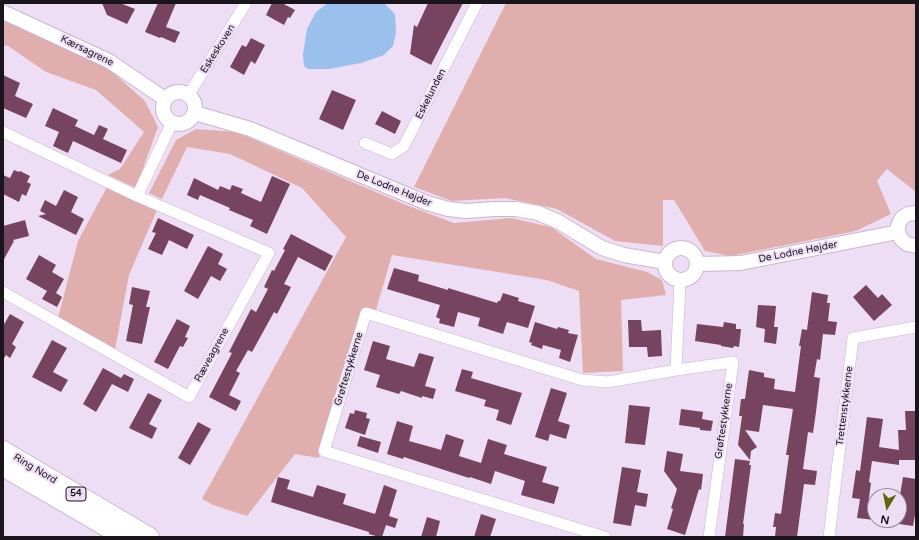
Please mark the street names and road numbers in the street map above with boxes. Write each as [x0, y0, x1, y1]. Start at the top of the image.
street label: Eskeskoven [198, 22, 238, 76]
street label: Kærsagrene [59, 33, 115, 69]
street label: Eskelunden [413, 67, 449, 121]
street label: De Lodne Højder [355, 168, 433, 210]
street label: De Lodne Højder [758, 238, 838, 266]
street label: Ræveagrene [192, 326, 232, 384]
street label: Grøftestykkerne [332, 331, 366, 407]
street label: Trettenstykkerne [834, 366, 856, 446]
street label: Grøftestykkerne [713, 382, 735, 460]
street label: Ring Nord [11, 451, 59, 487]
road number: 54 [66, 487, 86, 501]

